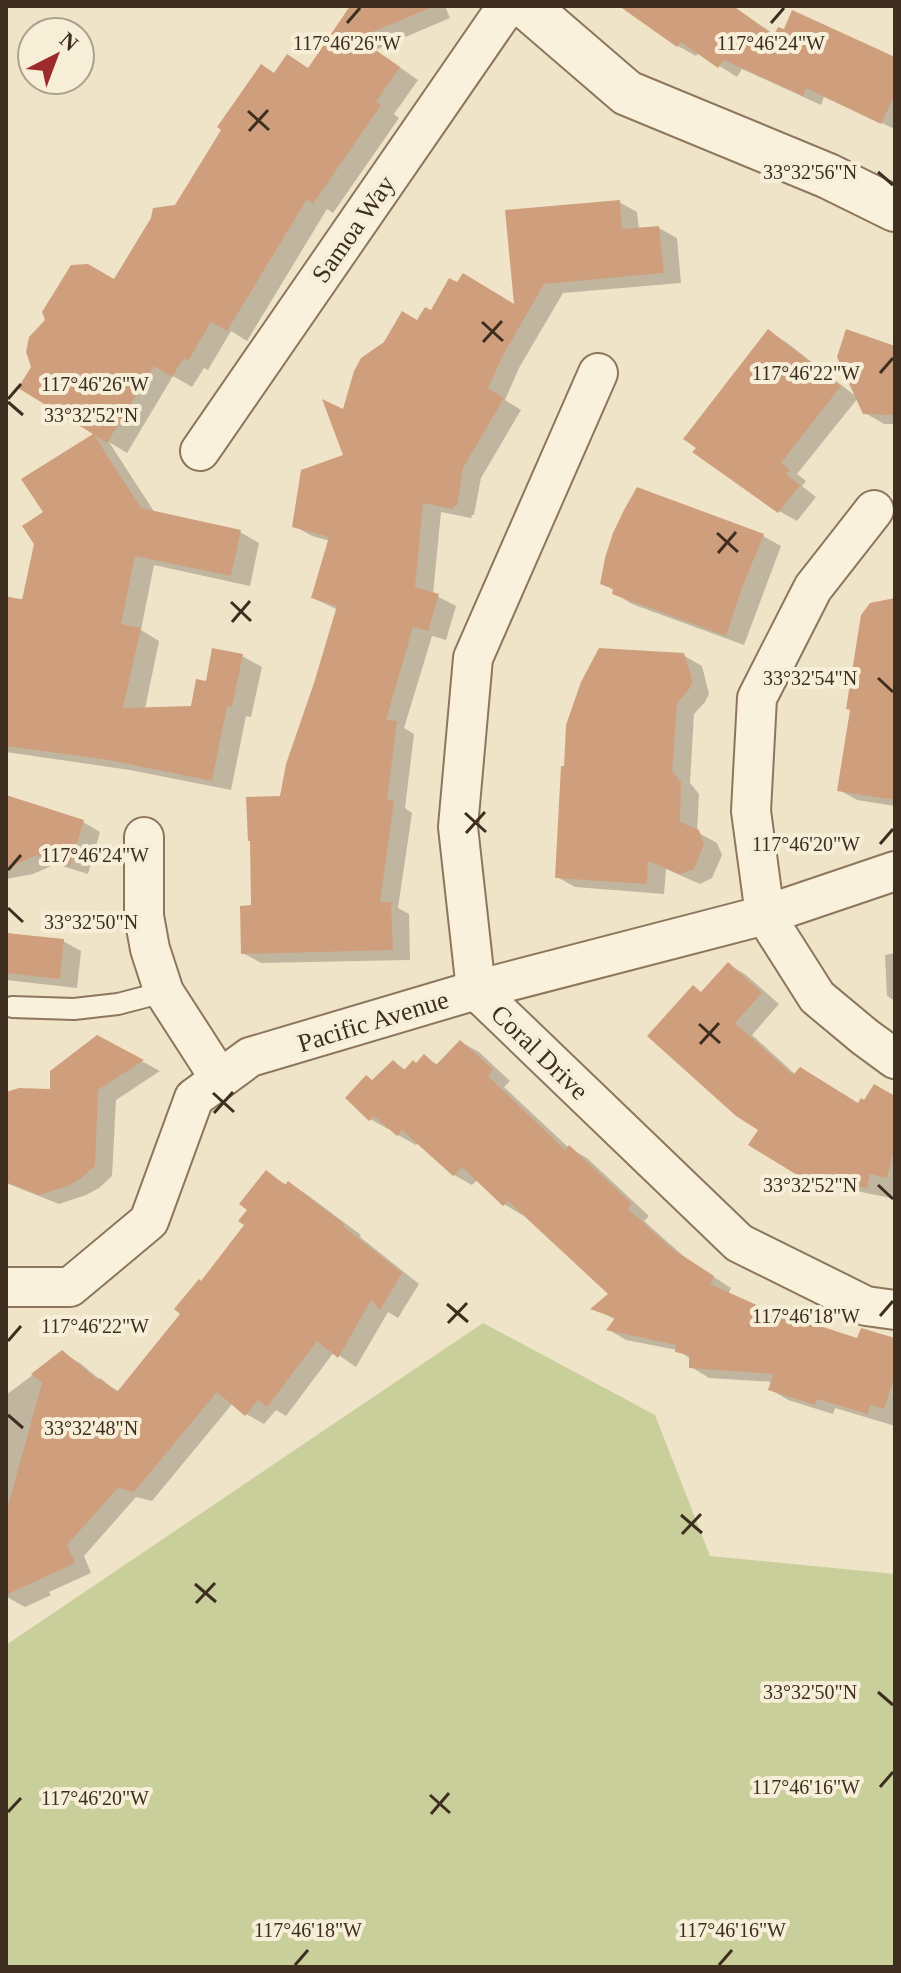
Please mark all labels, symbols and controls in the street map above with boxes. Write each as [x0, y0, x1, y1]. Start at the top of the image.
north arrow [16, 16, 96, 96]
text: N [55, 27, 83, 56]
text: 117°46'26"W [293, 32, 401, 54]
text: 117°46'24"W [717, 32, 825, 54]
text: 33°32'56"N [763, 161, 857, 183]
street label: Samoa Way [306, 170, 401, 288]
text: 117°46'22"W [752, 362, 860, 384]
text: 117°46'26"W [41, 373, 149, 395]
text: 33°32'52"N [44, 404, 138, 426]
text: 33°32'54"N [763, 667, 857, 689]
text: 117°46'20"W [752, 833, 860, 855]
text: 117°46'24"W [41, 844, 149, 866]
text: 33°32'50"N [44, 911, 138, 933]
street label: Pacific Avenue [294, 985, 452, 1058]
street label: Coral Drive [485, 999, 594, 1106]
text: 33°32'52"N [763, 1174, 857, 1196]
text: 117°46'18"W [752, 1305, 860, 1327]
text: 117°46'22"W [41, 1315, 149, 1337]
text: 33°32'48"N [44, 1417, 138, 1439]
text: 33°32'50"N [763, 1681, 857, 1703]
text: 117°46'16"W [752, 1776, 860, 1798]
text: 117°46'20"W [41, 1787, 149, 1809]
text: 117°46'18"W [254, 1919, 362, 1941]
text: 117°46'16"W [678, 1919, 786, 1941]

